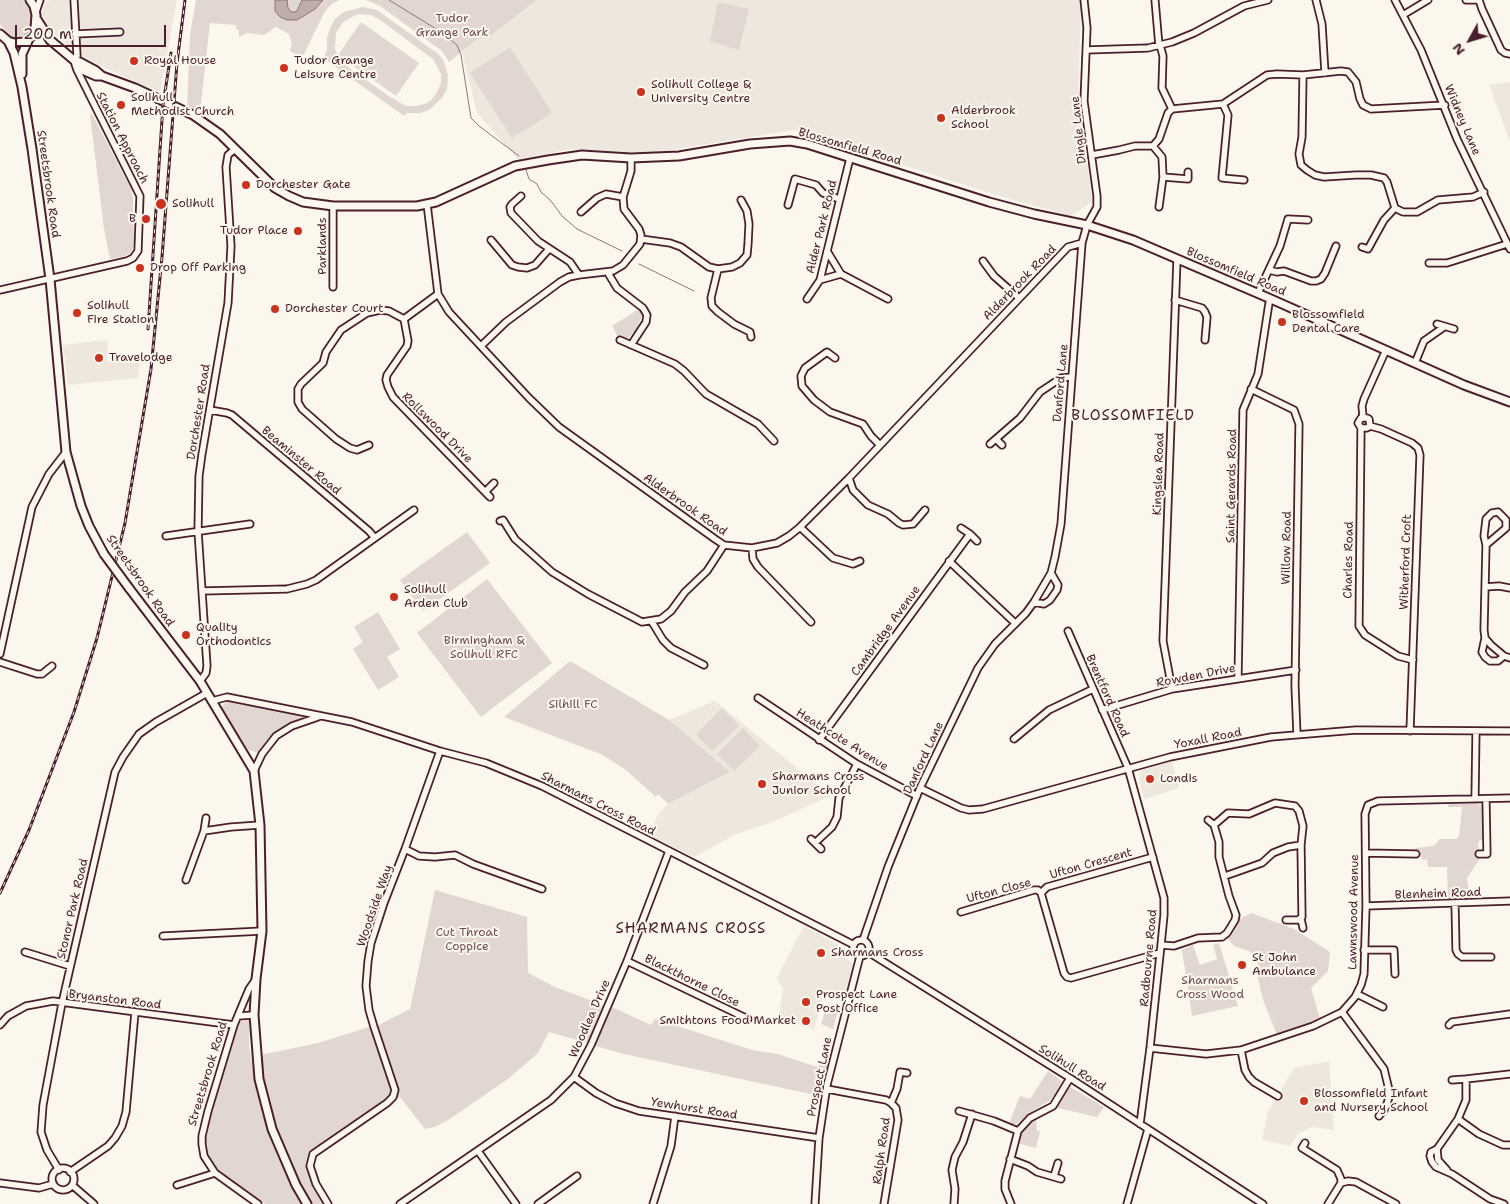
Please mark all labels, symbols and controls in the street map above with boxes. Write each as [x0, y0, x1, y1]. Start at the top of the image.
park label: Tudor Grange Park [416, 12, 488, 40]
scale bar [18, 15, 169, 47]
north arrow [1445, 15, 1495, 65]
text: 200 m [23, 24, 72, 44]
text: N [1448, 39, 1469, 59]
place label: Royal House [144, 54, 216, 68]
place label: Tudor Grange Leisure Centre [294, 54, 376, 82]
marker: Royal House [128, 55, 140, 67]
marker: Tudor Grange Leisure Centre [278, 62, 290, 74]
place label: Solihull College & University Centre [651, 78, 751, 106]
street label: Widney Lane [1441, 83, 1483, 157]
marker: Solihull College & University Centre [635, 86, 647, 98]
street label: Station Approach [93, 90, 151, 186]
place label: Solihull Methodist Church [131, 91, 234, 119]
street label: Dingle Lane [1068, 95, 1090, 165]
marker: Solihull Methodist Church [115, 99, 127, 111]
place label: Alderbrook School [951, 104, 1016, 132]
marker: Alderbrook School [935, 112, 947, 124]
street label: Blossomfield Road [797, 125, 903, 169]
street label: Streetsbrook Road [33, 129, 63, 239]
place label: Dorchester Gate [256, 178, 351, 192]
marker: Dorchester Gate [240, 179, 252, 191]
street label: Alder Park Road [803, 179, 841, 275]
marker: Solihull [154, 197, 168, 211]
place label: Solihull [172, 197, 214, 211]
place label: B [129, 212, 136, 226]
marker: B [140, 213, 152, 225]
street label: Parklands [316, 217, 330, 275]
place label: Tudor Place [220, 224, 288, 238]
marker: Tudor Place [292, 225, 304, 237]
street label: Alderbrook Road [980, 242, 1060, 324]
street label: Blossomfield Road [1184, 245, 1288, 299]
place label: Drop Off Parking [150, 261, 246, 275]
marker: Drop Off Parking [134, 262, 146, 274]
place label: Solihull Fire Station [87, 299, 154, 327]
place label: Dorchester Court [285, 302, 383, 316]
marker: Dorchester Court [269, 303, 281, 315]
marker: Solihull Fire Station [71, 307, 83, 319]
place label: Blossomfield Dental Care [1292, 308, 1364, 336]
marker: Blossomfield Dental Care [1276, 316, 1288, 328]
street label: Danford Lane [1050, 343, 1072, 423]
place label: Travelodge [109, 351, 172, 365]
marker: Travelodge [93, 352, 105, 364]
street label: Dorchester Road [184, 363, 214, 461]
street label: Rollswood Drive [399, 390, 475, 466]
district label: BLOSSOMFIELD [1070, 407, 1196, 425]
street label: Beaminster Road [258, 424, 344, 498]
street label: Saint Gerards Road [1224, 429, 1240, 543]
street label: Kingslea Road [1150, 432, 1168, 516]
street label: Alderbrook Road [640, 471, 730, 539]
street label: Willow Road [1279, 511, 1295, 585]
street label: Witherford Croft [1397, 514, 1415, 610]
street label: Charles Road [1341, 521, 1357, 599]
street label: Streetsbrook Road [103, 532, 177, 630]
place label: Solihull Arden Club [404, 583, 468, 611]
street label: Cambridge Avenue [848, 583, 924, 679]
marker: Solihull Arden Club [388, 591, 400, 603]
place label: Quality Orthodontics [196, 621, 271, 649]
marker: Quality Orthodontics [180, 629, 192, 641]
park label: Birmingham & Solihull RFC [444, 634, 524, 662]
street label: Brentford Road [1082, 652, 1132, 740]
street label: Rowden Drive [1155, 661, 1237, 691]
park label: Silhill FC [548, 698, 598, 712]
street label: Heathcote Avenue [793, 706, 891, 774]
street label: Danford Lane [901, 719, 947, 797]
street label: Yoxall Road [1173, 725, 1243, 753]
street label: Sharmans Cross Road [538, 769, 658, 839]
place label: Sharmans Cross Junior School [772, 770, 864, 798]
place label: Londis [1160, 772, 1198, 786]
marker: Londis [1144, 773, 1156, 785]
marker: Sharmans Cross Junior School [756, 778, 768, 790]
street label: Ufton Crescent [1048, 845, 1134, 883]
street label: Lawnswood Avenue [1346, 854, 1362, 970]
street label: Stonor Park Road [54, 857, 92, 961]
street label: Woodside Way [354, 863, 396, 949]
street label: Ufton Close [965, 875, 1033, 907]
street label: Blenheim Road [1394, 885, 1482, 903]
street label: Radbourne Road [1138, 909, 1160, 1007]
district label: SHARMANS CROSS [614, 920, 768, 938]
park label: Cut Throat Coppice [436, 926, 498, 954]
place label: Sharmans Cross [831, 946, 923, 960]
marker: Sharmans Cross [815, 947, 827, 959]
place label: St John Ambulance [1252, 951, 1316, 979]
street label: Blackthorne Close [642, 952, 742, 1010]
marker: St John Ambulance [1236, 959, 1248, 971]
park label: Sharmans Cross Wood [1176, 974, 1244, 1002]
street label: Woodlea Drive [566, 978, 614, 1060]
street label: Bryanston Road [68, 987, 162, 1013]
place label: Prospect Lane Post Office [816, 988, 897, 1016]
marker: Prospect Lane Post Office [800, 996, 812, 1008]
place label: Smithtons Food Market [659, 1014, 796, 1028]
marker: Smithtons Food Market [800, 1015, 812, 1027]
street label: Streetsbrook Road [185, 1020, 231, 1128]
street label: Prospect Lane [805, 1036, 835, 1118]
street label: Solihull Road [1036, 1042, 1108, 1094]
place label: Blossomfield Infant and Nursery School [1314, 1087, 1428, 1115]
street label: Yewhurst Road [650, 1095, 738, 1123]
marker: Blossomfield Infant and Nursery School [1298, 1095, 1310, 1107]
street label: Ralph Road [870, 1117, 894, 1185]

